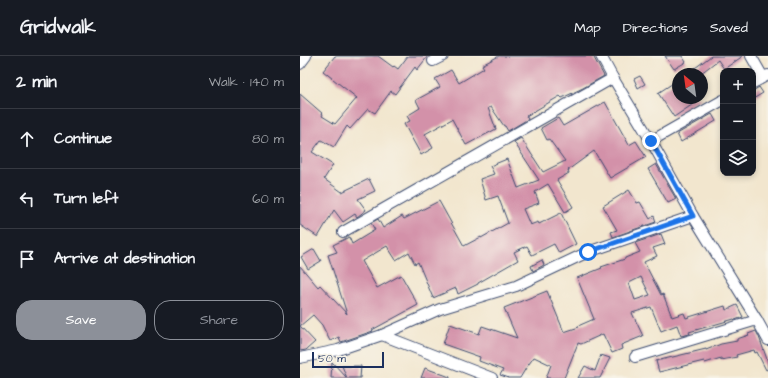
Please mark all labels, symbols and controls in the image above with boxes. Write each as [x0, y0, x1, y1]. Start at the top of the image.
text: Gridwalk [20, 14, 96, 41]
text: Map [574, 18, 601, 38]
text: Directions [623, 18, 688, 38]
text: Saved [710, 18, 748, 38]
north arrow [672, 68, 708, 104]
map controls [720, 68, 756, 176]
button: + [720, 68, 756, 104]
text: 2 min [16, 70, 57, 94]
text: Walk · 140 m [209, 73, 284, 91]
button: − [720, 104, 756, 140]
icon: ahead [16, 128, 38, 150]
text: Continue [54, 128, 112, 149]
text: 80 m [252, 130, 284, 148]
route end [642, 132, 660, 150]
button: layers [720, 140, 756, 176]
icon: left [16, 188, 38, 210]
text: Turn left [54, 188, 118, 209]
text: 60 m [252, 190, 284, 208]
route start [579, 243, 597, 261]
icon: arrive [16, 248, 38, 270]
text: Arrive at destination [54, 248, 195, 269]
button: Save [16, 300, 146, 340]
button: Share [154, 300, 284, 340]
scale bar [312, 350, 384, 369]
text: 50 m [318, 351, 346, 366]

